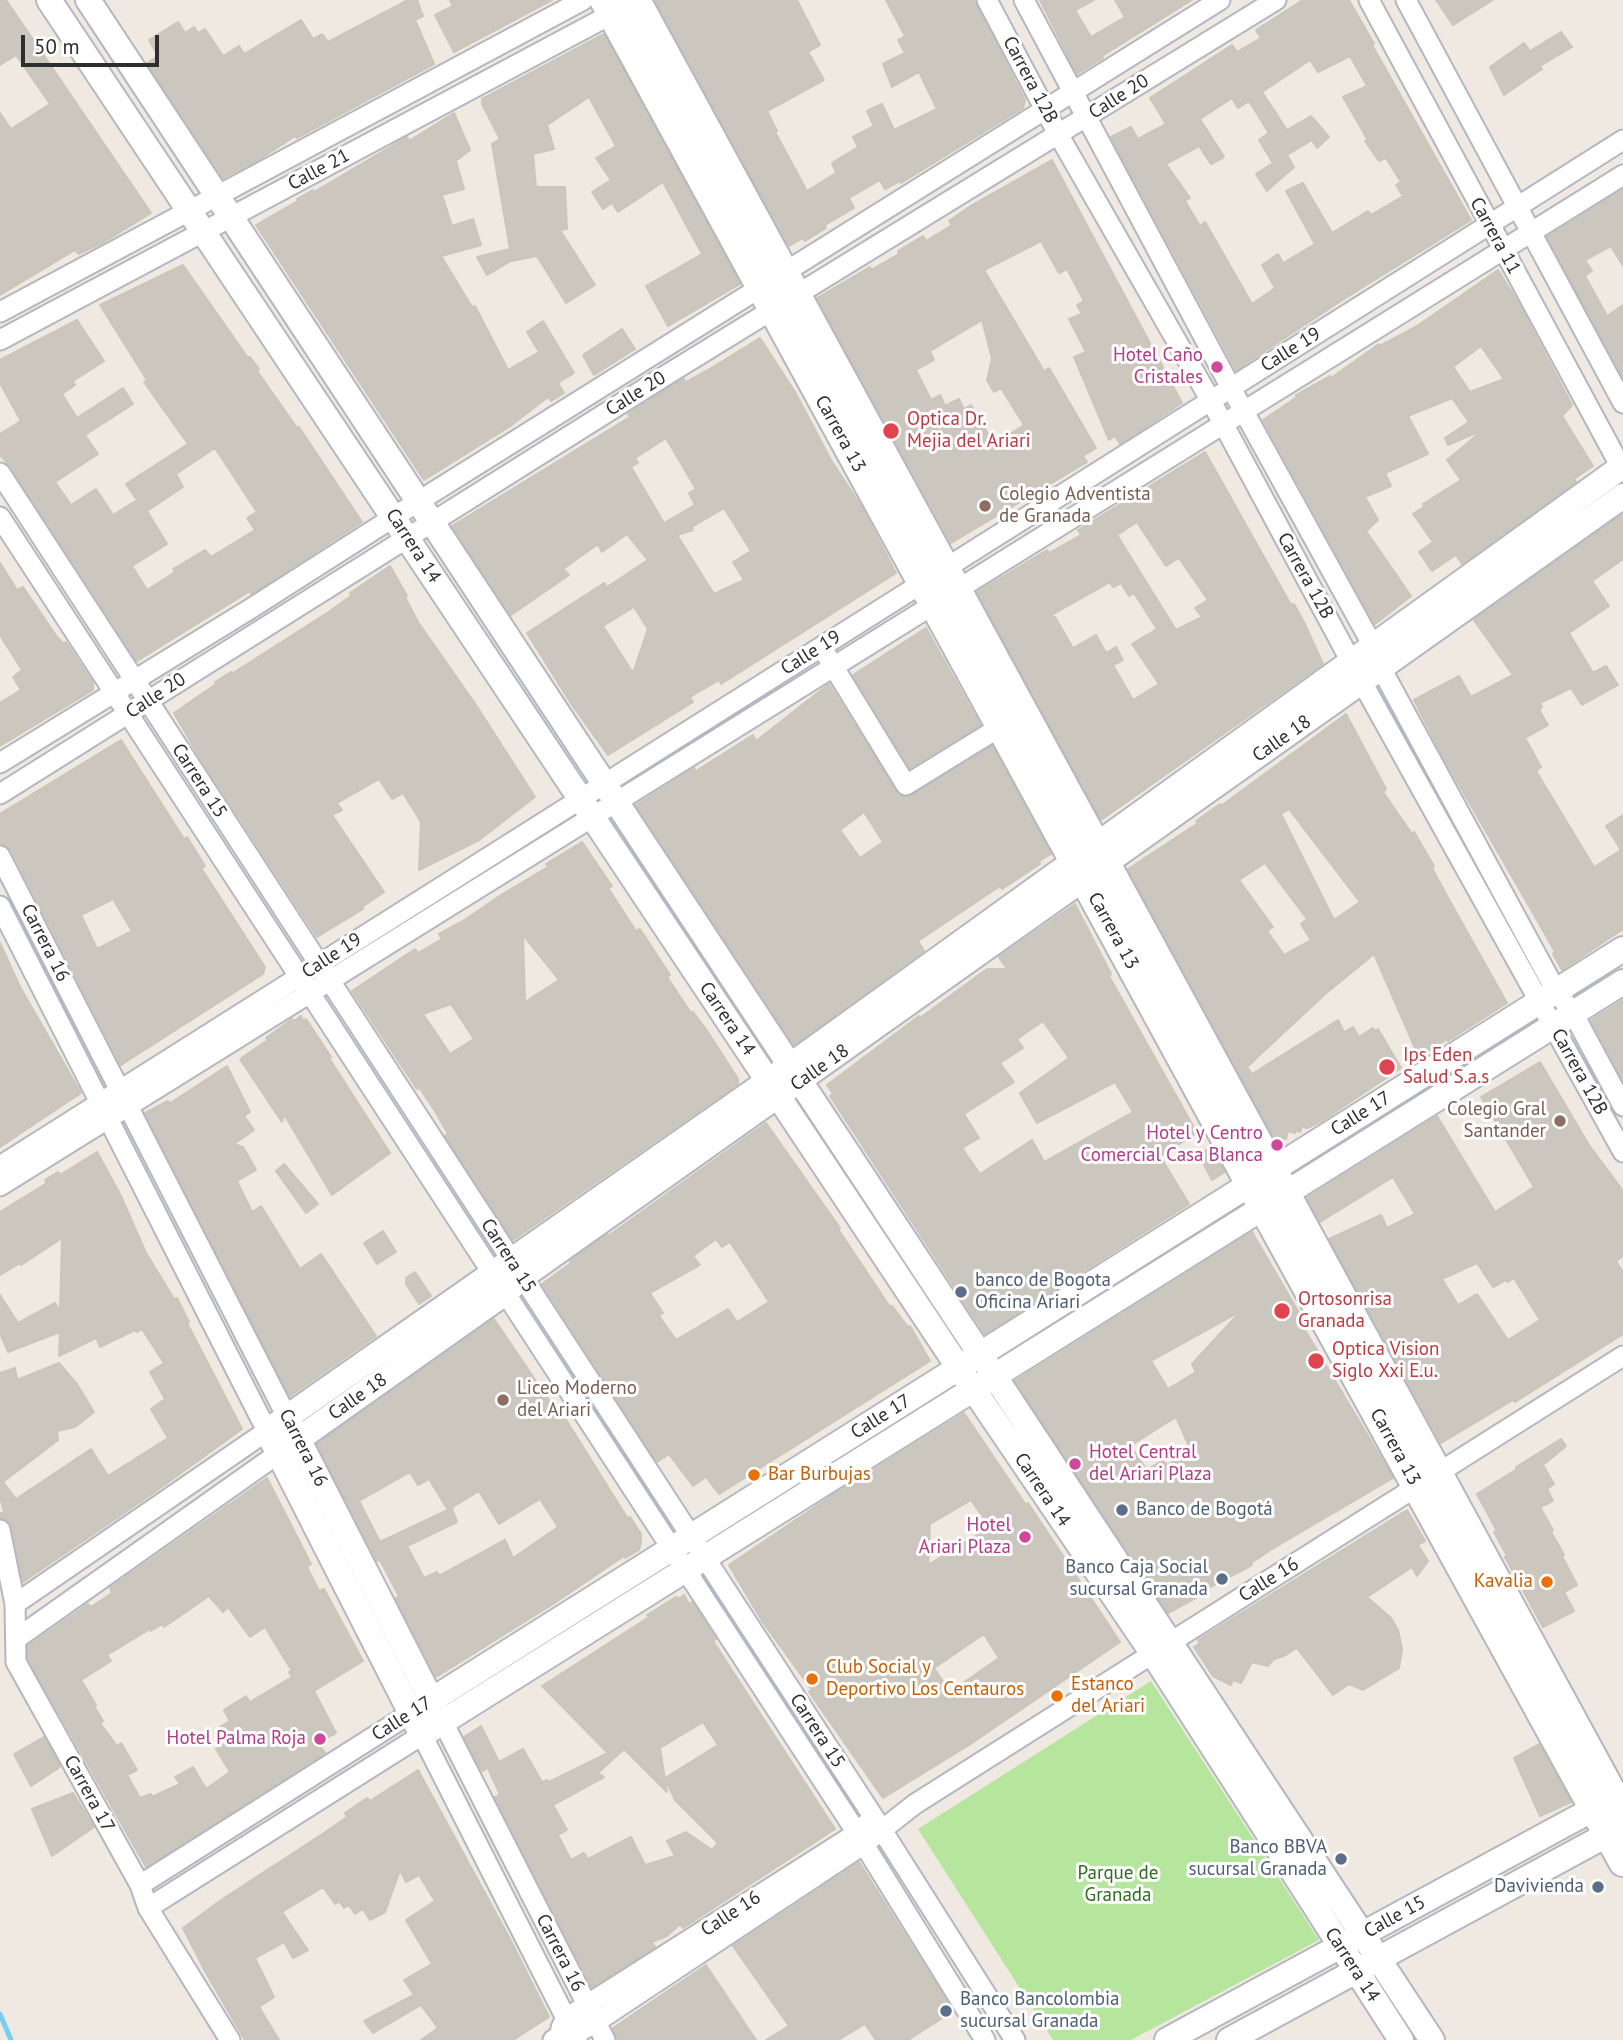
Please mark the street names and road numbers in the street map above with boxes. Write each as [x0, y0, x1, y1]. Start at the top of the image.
street label: Carrera 12B [998, 33, 1062, 127]
street label: Calle 20 [1085, 70, 1153, 124]
street label: Calle 21 [284, 144, 354, 196]
street label: Carrera 11 [1465, 194, 1525, 278]
street label: Calle 19 [1257, 323, 1325, 377]
street label: Calle 20 [602, 367, 670, 421]
street label: Carrera 13 [810, 392, 870, 476]
street label: Carrera 14 [381, 504, 445, 588]
street label: Carrera 12B [1272, 529, 1338, 623]
street label: Calle 19 [777, 626, 845, 680]
street label: Calle 20 [122, 668, 190, 724]
street label: Calle 18 [1248, 711, 1316, 767]
street label: Carrera 15 [167, 739, 231, 823]
street label: Carrera 13 [1083, 889, 1143, 973]
street label: Carrera 16 [16, 900, 74, 986]
street label: Calle 19 [298, 928, 366, 984]
street label: Carrera 14 [694, 978, 760, 1060]
street label: Carrera 12B [1546, 1025, 1612, 1119]
street label: Calle 18 [786, 1040, 854, 1096]
street label: Calle 17 [1327, 1087, 1395, 1141]
street label: Carrera 15 [476, 1214, 540, 1298]
street label: Calle 18 [324, 1369, 392, 1425]
street label: Calle 17 [847, 1390, 915, 1444]
street label: Carrera 16 [274, 1405, 332, 1491]
street label: Carrera 13 [1365, 1405, 1425, 1489]
street label: Carrera 14 [1009, 1449, 1075, 1531]
street label: Calle 16 [1235, 1553, 1303, 1607]
street label: Carrera 15 [785, 1689, 849, 1773]
street label: Calle 17 [368, 1692, 436, 1746]
street label: Carrera 17 [59, 1752, 119, 1836]
street label: Calle 16 [697, 1886, 765, 1942]
street label: Calle 15 [1360, 1891, 1430, 1943]
street label: Carrera 16 [531, 1910, 589, 1996]
street label: Carrera 14 [1320, 1923, 1384, 2007]

